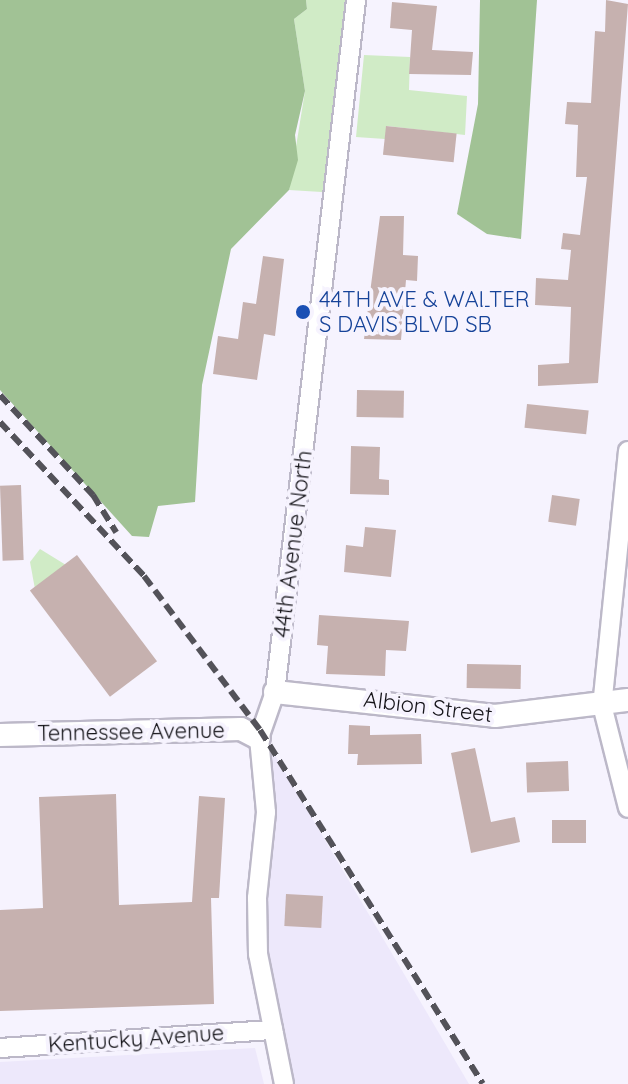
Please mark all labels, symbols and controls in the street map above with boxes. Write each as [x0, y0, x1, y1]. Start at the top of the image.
place label: 44TH AVE & WALTER S DAVIS BLVD SB [319, 286, 530, 338]
marker: 44TH AVE & WALTER S DAVIS BLVD SB [294, 303, 312, 321]
street label: 44th Avenue North [268, 449, 318, 639]
street label: Albion Street [362, 686, 494, 728]
street label: Tennessee Avenue [37, 717, 225, 747]
street label: Kentucky Avenue [47, 1020, 225, 1058]

